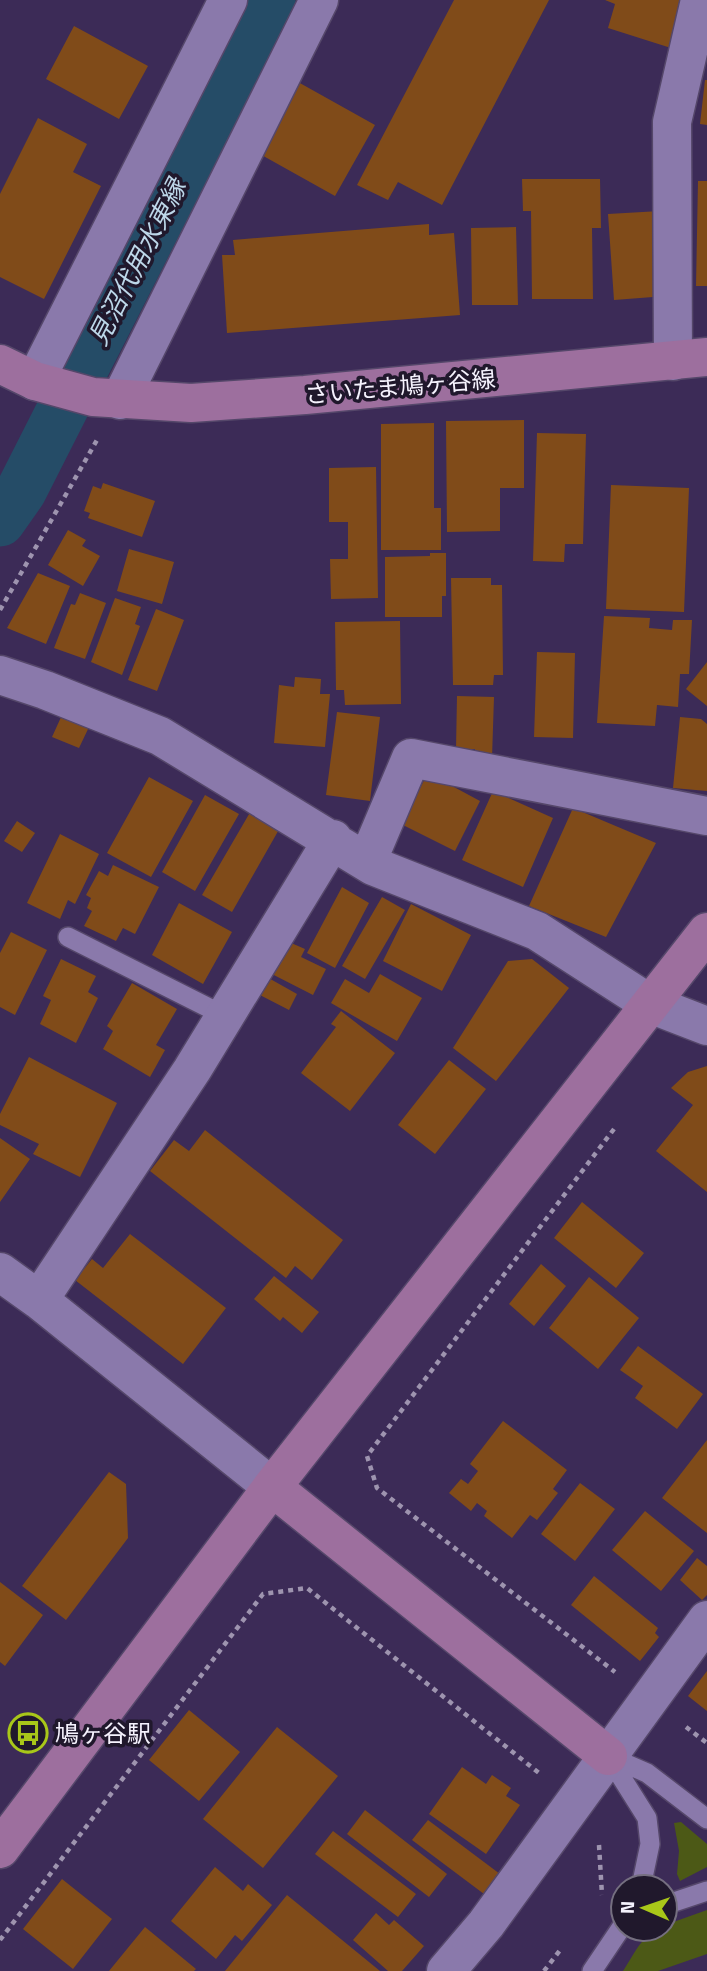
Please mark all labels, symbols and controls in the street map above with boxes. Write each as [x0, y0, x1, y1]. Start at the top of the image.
water label: 見沼代用水東縁 [78, 169, 197, 352]
street label: さいたま鳩ヶ谷線 [303, 360, 497, 412]
bus stop icon: 鳩ヶ谷駅 [7, 1712, 49, 1754]
place label: 鳩ヶ谷駅 [55, 1715, 151, 1751]
north arrow [609, 1873, 679, 1943]
text: N [612, 1900, 641, 1914]

